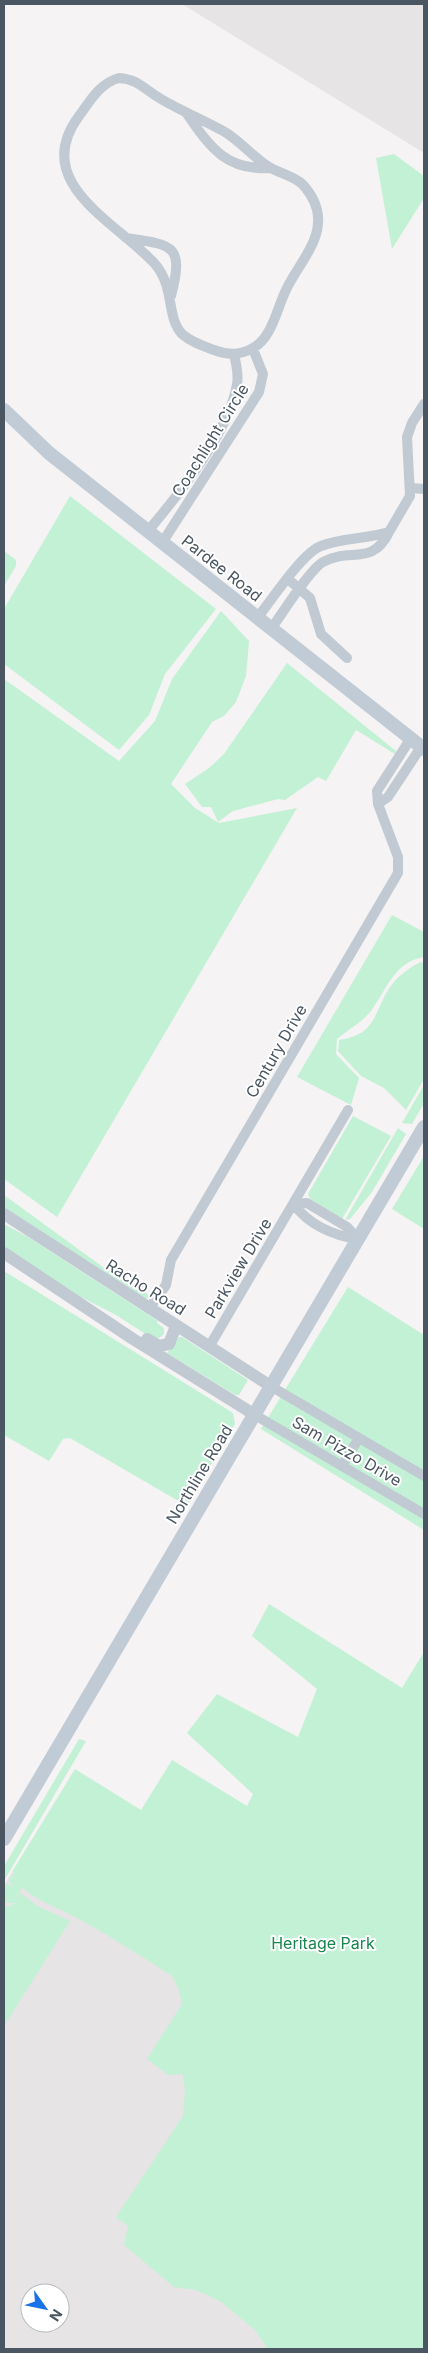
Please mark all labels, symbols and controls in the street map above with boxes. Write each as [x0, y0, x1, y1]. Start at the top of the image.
street label: Coachlight Circle [167, 380, 253, 500]
street label: Pardee Road [178, 530, 266, 606]
street label: Century Drive [241, 1001, 311, 1101]
street label: Parkview Drive [200, 1214, 276, 1322]
street label: Racho Road [102, 1255, 190, 1319]
street label: Sam Pizzo Drive [289, 1412, 405, 1490]
street label: Northline Road [162, 1421, 236, 1527]
park label: Heritage Park [271, 1933, 375, 1953]
north arrow [20, 2283, 70, 2333]
text: N [46, 2306, 66, 2324]

